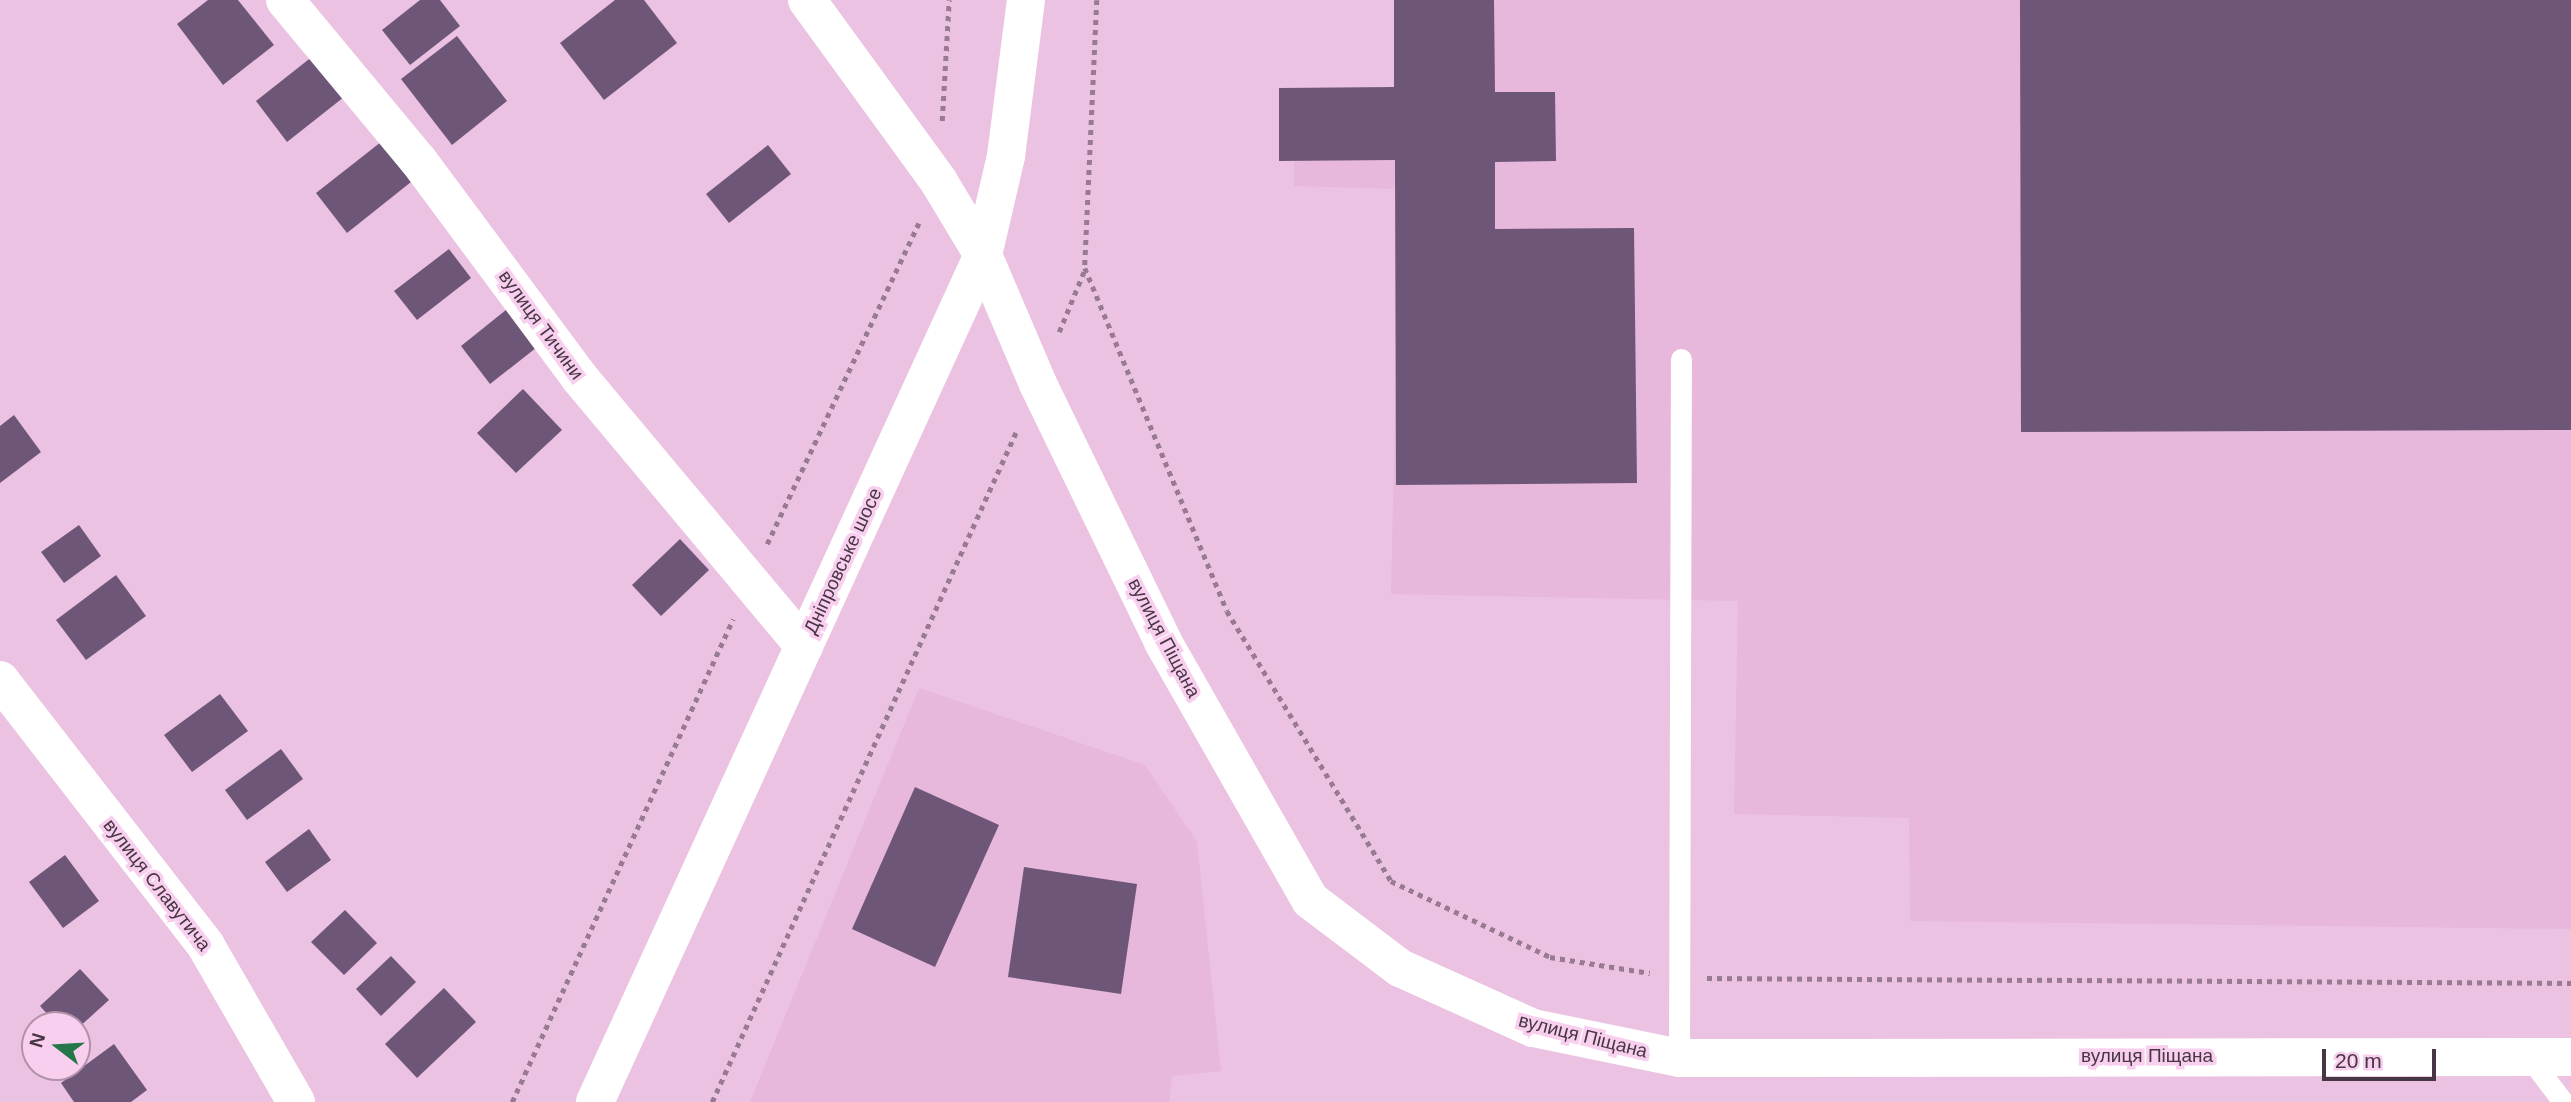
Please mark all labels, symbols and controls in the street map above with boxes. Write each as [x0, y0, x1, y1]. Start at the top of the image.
street label: вулиця Тичини [494, 266, 588, 384]
street label: Дніпровське шосе [799, 484, 887, 638]
street label: вулиця Піщана [1123, 574, 1205, 702]
street label: вулиця Славутича [98, 814, 216, 956]
street label: вулиця Піщана [1516, 1009, 1650, 1063]
north arrow [21, 1011, 91, 1081]
text: N [25, 1031, 49, 1050]
scale bar [2326, 1036, 2440, 1080]
street label: вулиця Піщана [2081, 1045, 2213, 1067]
text: 20 m [2335, 1049, 2382, 1072]

